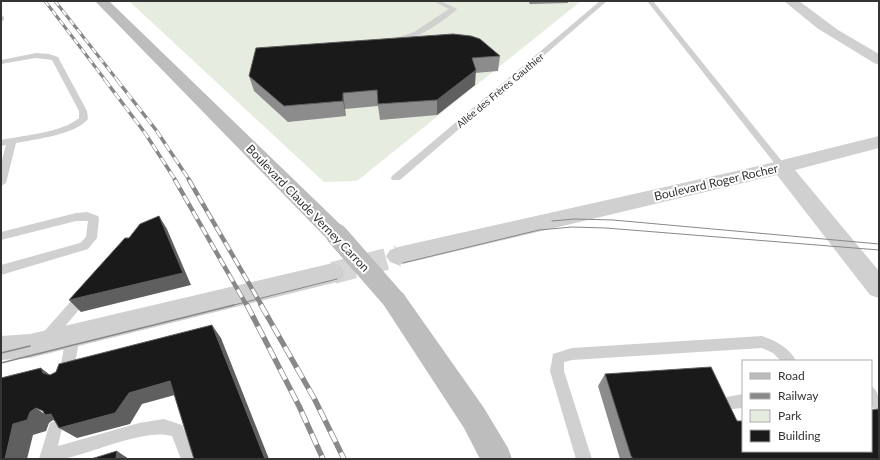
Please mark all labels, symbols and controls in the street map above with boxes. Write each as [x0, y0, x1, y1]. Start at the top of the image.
street label: Allée des Frères Gauthier [454, 50, 546, 130]
street label: Boulevard Claude Verney Carron [243, 141, 373, 275]
street label: Boulevard Roger Rocher [653, 160, 780, 204]
legend [742, 360, 872, 452]
text: Road [778, 368, 805, 383]
text: Railway [778, 388, 819, 403]
text: Park [778, 408, 802, 423]
text: Building [778, 428, 821, 443]

